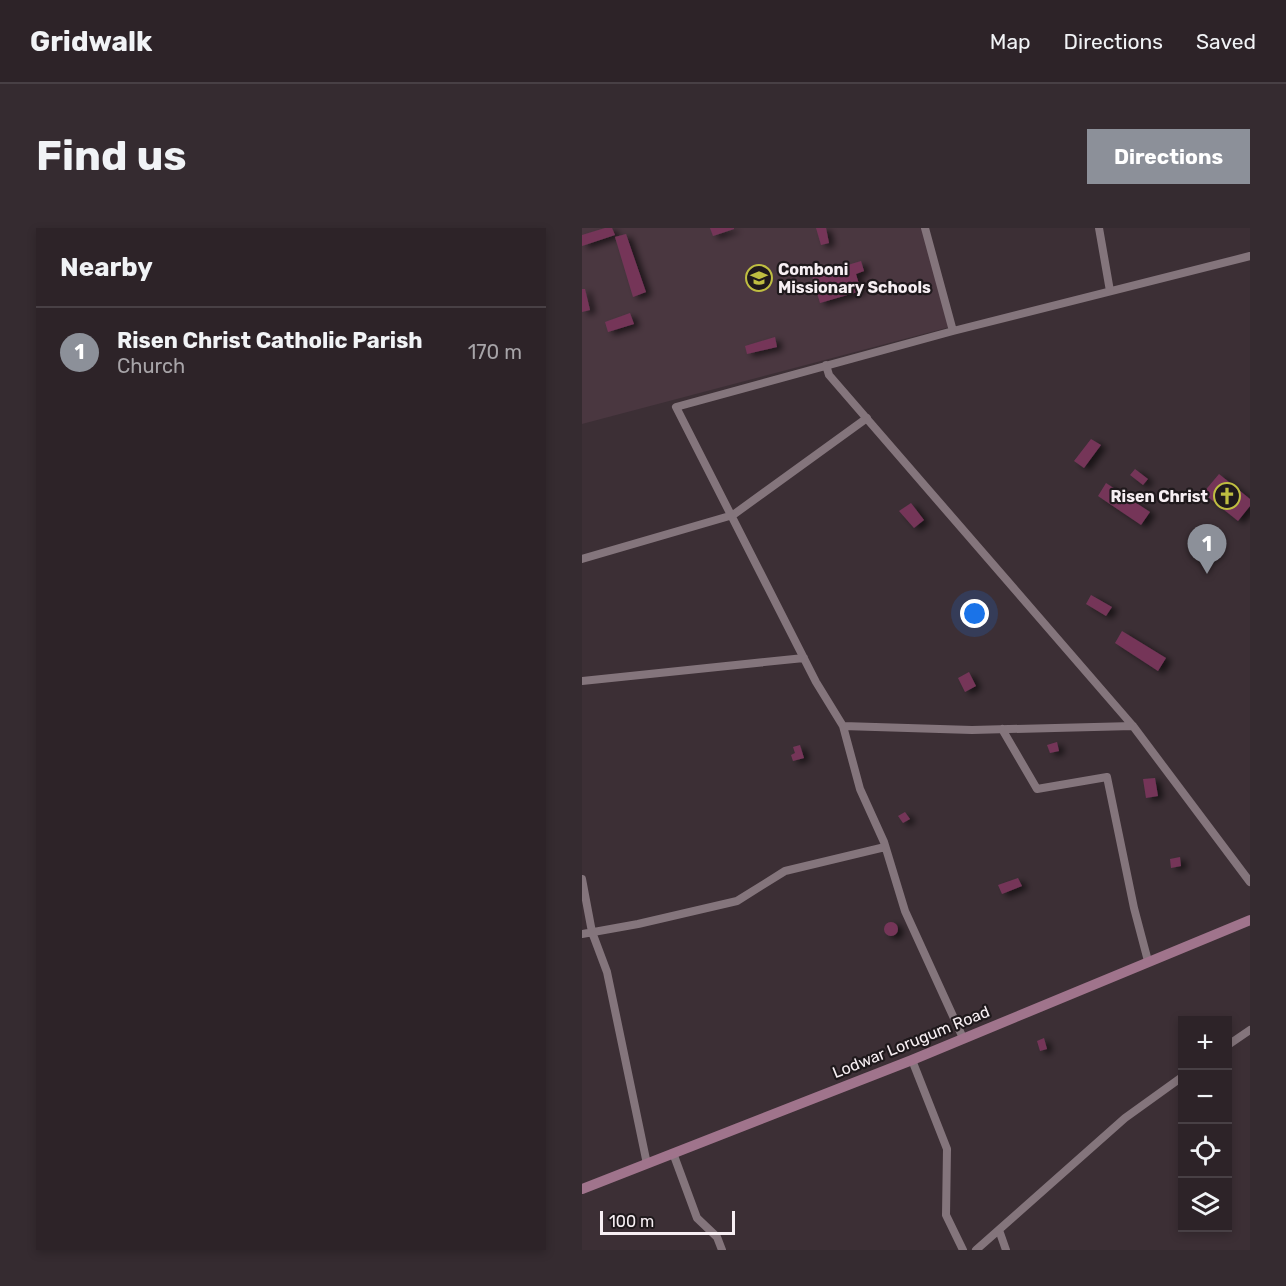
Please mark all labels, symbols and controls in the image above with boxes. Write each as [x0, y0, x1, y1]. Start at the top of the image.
text: Gridwalk [30, 25, 152, 58]
text: Map [990, 29, 1031, 54]
text: Directions [1064, 29, 1163, 54]
text: Saved [1196, 29, 1256, 54]
button: Directions [1087, 129, 1250, 184]
text: Find us [36, 131, 187, 181]
text: Nearby [60, 252, 153, 283]
place label: Comboni Missionary Schools [778, 260, 931, 297]
school or university icon: Comboni Missionary Schools [744, 263, 774, 293]
text: Risen Christ Catholic Parish [117, 327, 423, 354]
text: 1 [75, 340, 84, 364]
text: 170 m [468, 340, 522, 364]
text: Church [117, 354, 185, 378]
church icon: Risen Christ [1212, 481, 1242, 511]
place label: Risen Christ [1111, 487, 1209, 506]
pin: 1 [1188, 524, 1226, 574]
your location [960, 599, 989, 628]
street label: Lodwar Lorugum Road [830, 1002, 992, 1082]
map controls [1178, 1016, 1232, 1232]
button: + [1178, 1016, 1232, 1070]
button: − [1178, 1070, 1232, 1124]
button: locate [1178, 1124, 1232, 1178]
button: layers [1178, 1178, 1232, 1232]
scale bar [600, 1208, 735, 1236]
text: 100 m [609, 1212, 654, 1231]

